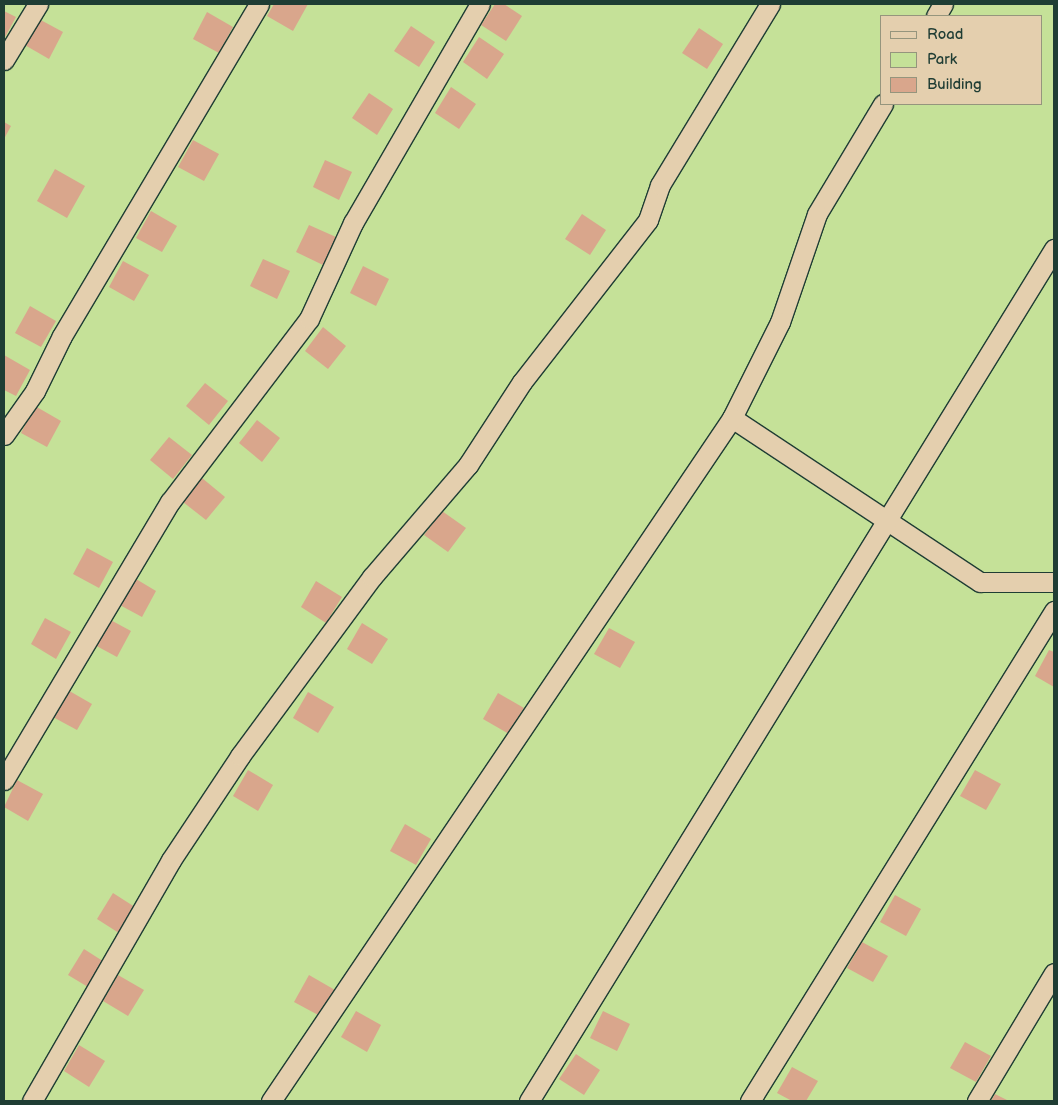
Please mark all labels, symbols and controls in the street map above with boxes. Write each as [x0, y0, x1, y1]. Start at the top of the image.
legend [880, 15, 1043, 105]
text: Road [927, 25, 963, 44]
text: Park [927, 50, 957, 69]
text: Building [927, 75, 982, 94]

